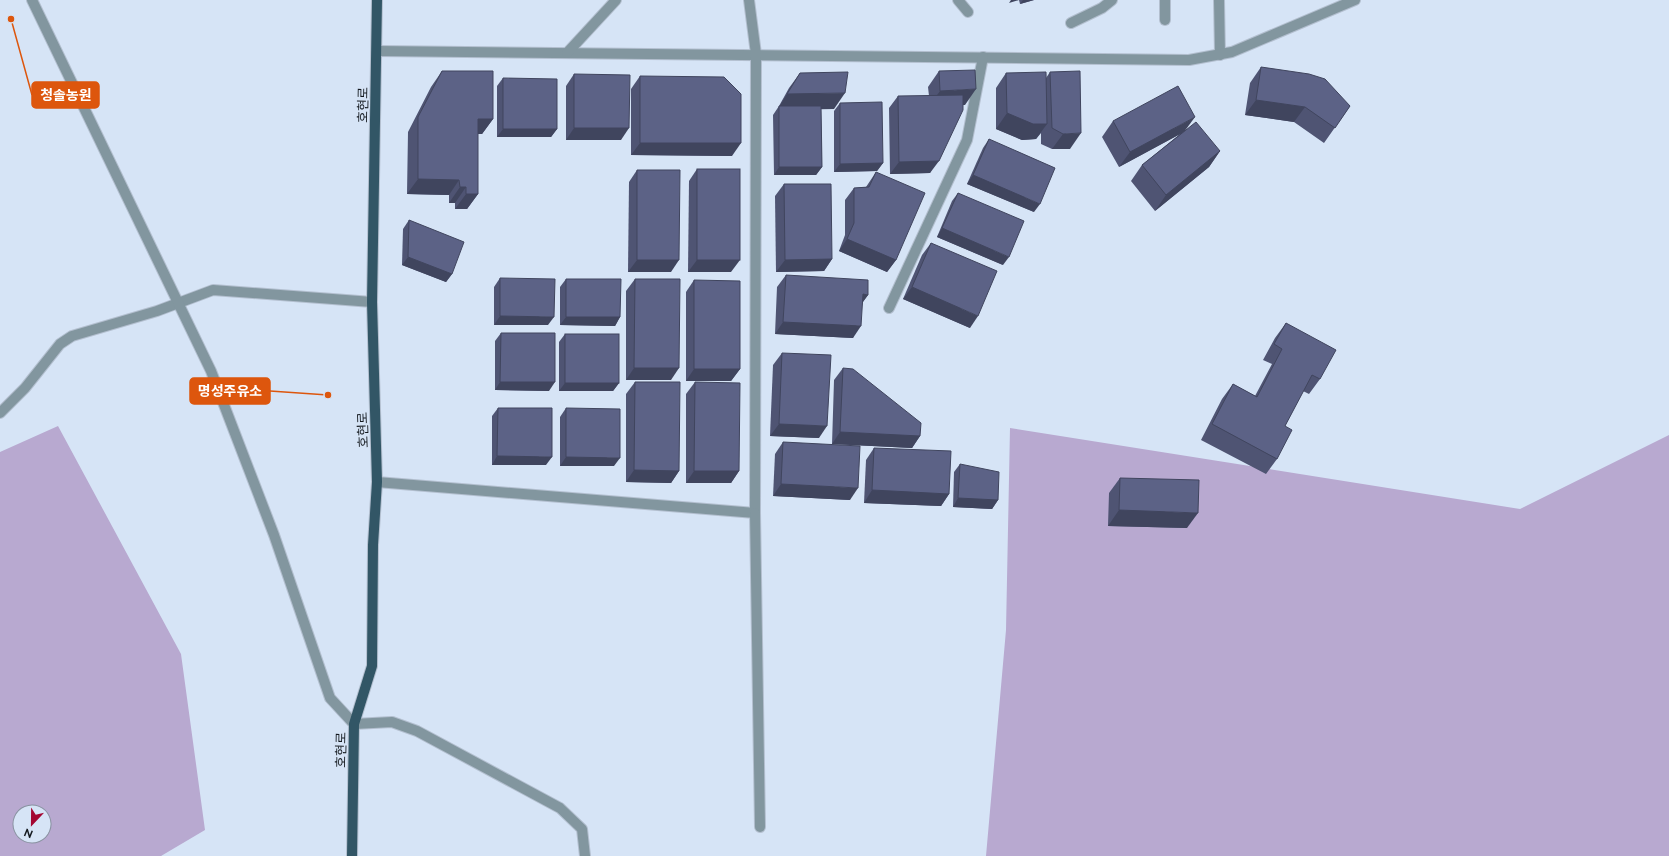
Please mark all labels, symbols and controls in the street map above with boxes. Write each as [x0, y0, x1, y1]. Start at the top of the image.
callout: 청솔농원 [32, 82, 99, 108]
text: 청솔농원 [40, 87, 92, 103]
street label: 호현로 [355, 87, 371, 123]
callout: 명성주유소 [190, 378, 270, 404]
text: 명성주유소 [198, 383, 262, 399]
street label: 호현로 [355, 412, 371, 448]
street label: 호현로 [333, 732, 349, 768]
north arrow [12, 804, 52, 844]
text: N [22, 825, 35, 840]

